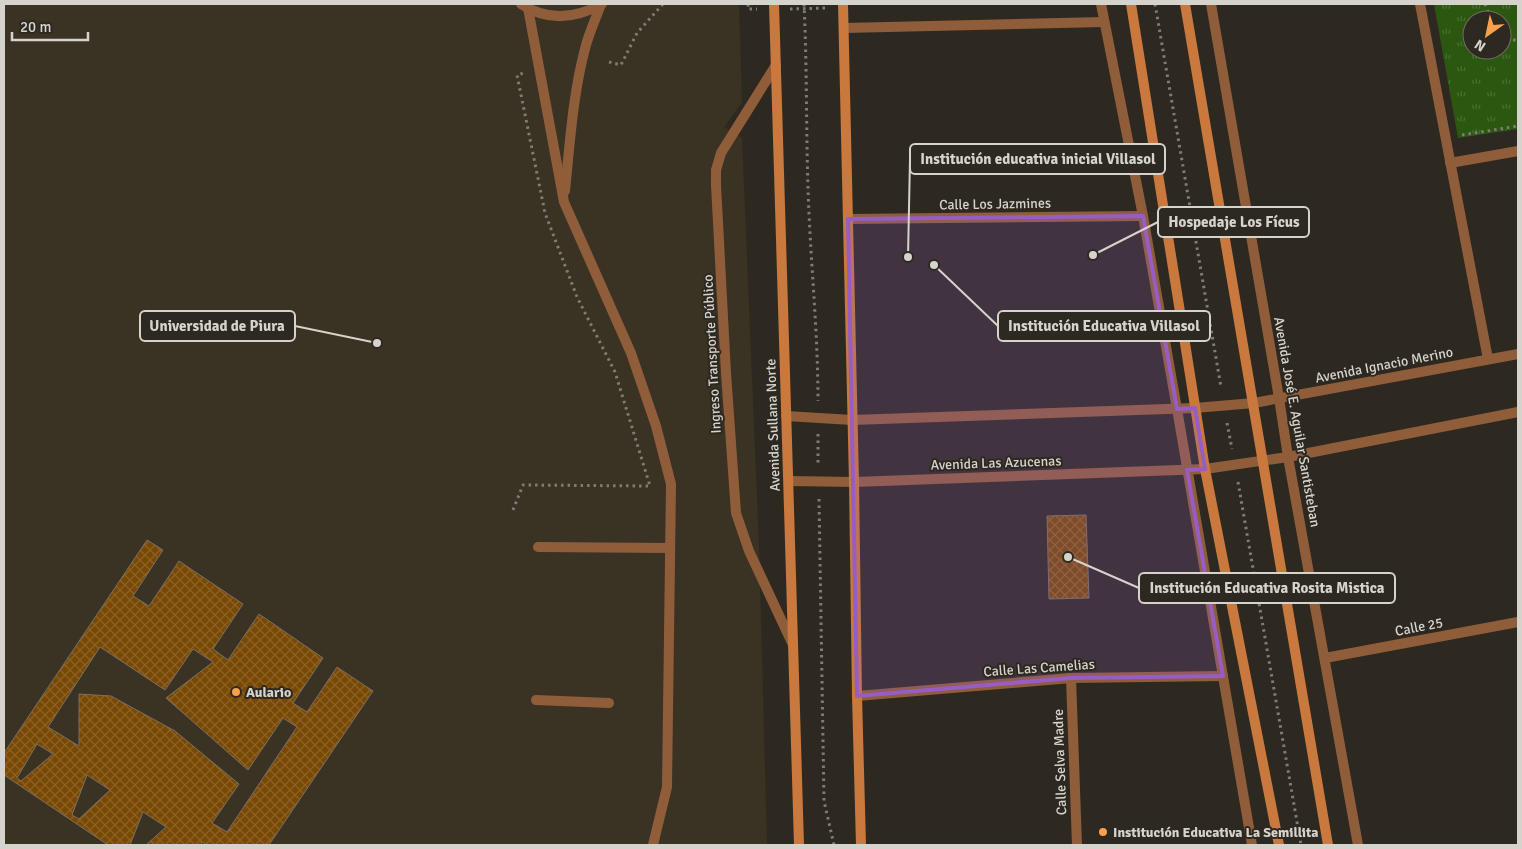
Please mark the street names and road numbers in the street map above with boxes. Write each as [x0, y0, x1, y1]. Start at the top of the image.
street label: Calle Los Jazmines [939, 195, 1051, 213]
street label: Ingreso Transporte Público [699, 274, 725, 434]
street label: Avenida José E. Aguilar Santisteban [1270, 316, 1324, 528]
street label: Avenida Ignacio Merino [1314, 343, 1454, 387]
street label: Avenida Sullana Norte [762, 358, 784, 492]
street label: Avenida Las Azucenas [930, 452, 1062, 474]
street label: Calle 25 [1394, 614, 1444, 640]
street label: Calle Las Camelias [983, 656, 1095, 680]
street label: Calle Selva Madre [1050, 709, 1070, 815]

